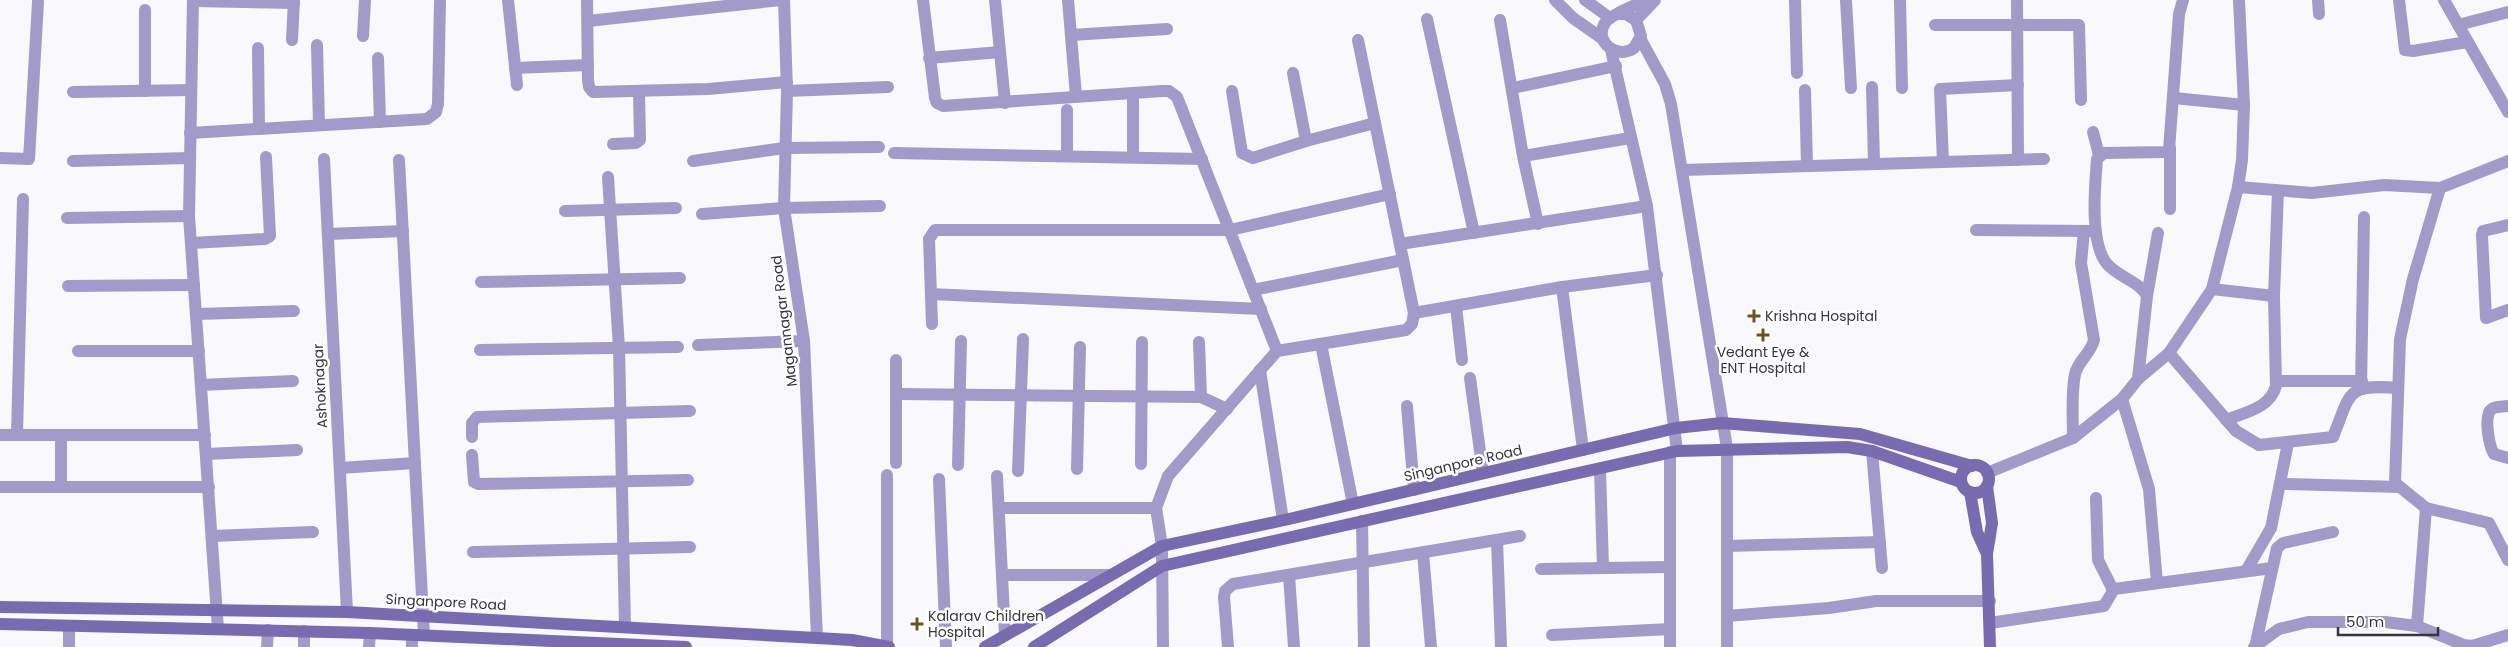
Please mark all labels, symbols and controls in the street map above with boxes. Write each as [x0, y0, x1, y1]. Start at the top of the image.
street label: Magannagar Road [766, 254, 802, 388]
place label: Krishna Hospital [1765, 306, 1877, 326]
marker: Krishna Hospital [1747, 309, 1761, 323]
marker: Vedant Eye & ENT Hospital [1756, 328, 1770, 342]
place label: Vedant Eye & ENT Hospital [1717, 342, 1810, 378]
street label: Ashoknagar [308, 343, 332, 429]
street label: Singanpore Road [1402, 440, 1524, 486]
street label: Singanpore Road [385, 589, 507, 615]
scale bar [2338, 604, 2438, 636]
place label: Kalarav Children Hospital [928, 606, 1044, 642]
text: 50 m [2346, 611, 2384, 632]
marker: Kalarav Children Hospital [910, 617, 924, 631]

